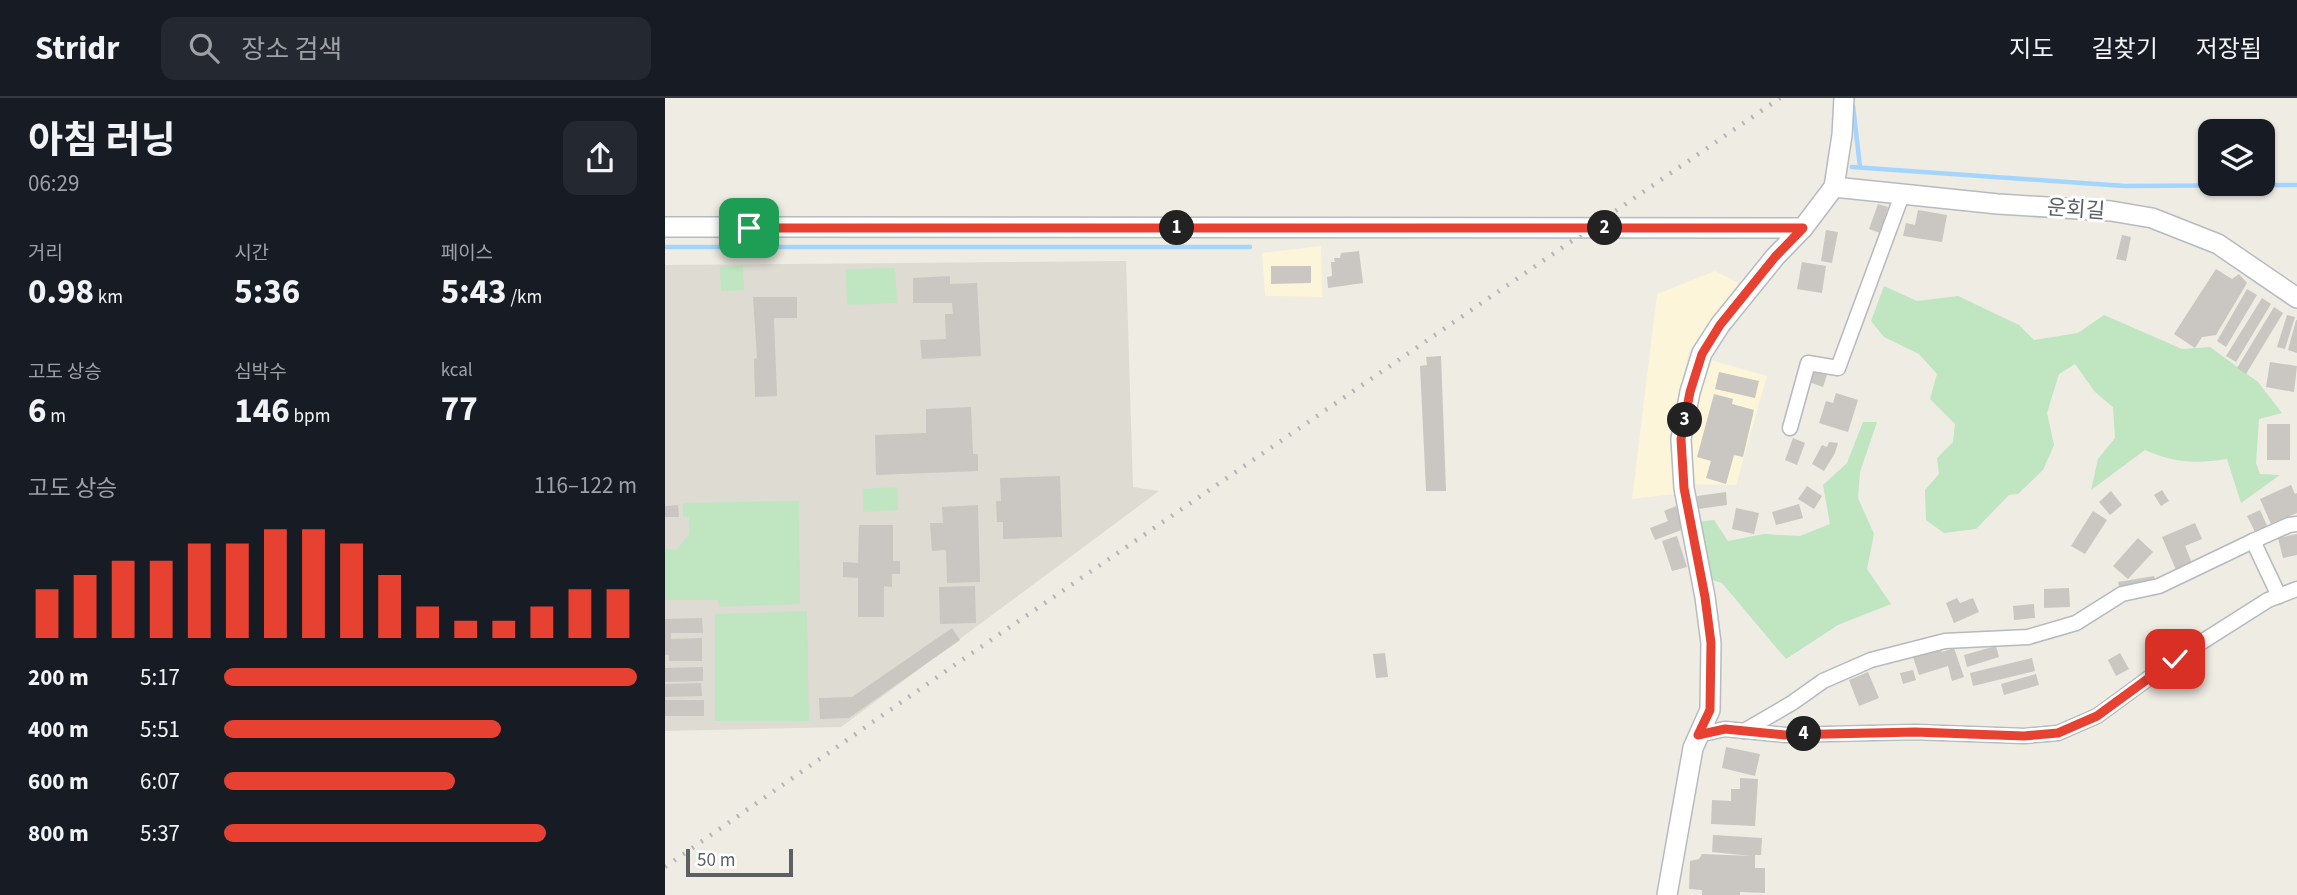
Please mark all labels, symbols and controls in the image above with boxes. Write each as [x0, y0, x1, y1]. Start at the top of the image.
search box [161, 17, 651, 80]
text: Stridr [35, 25, 119, 72]
icon: search [185, 29, 223, 67]
text: 장소 검색 [241, 31, 342, 68]
text: 지도 [2009, 32, 2054, 67]
text: 길찾기 [2092, 32, 2158, 67]
text: 저장됨 [2196, 32, 2262, 67]
text: 아침 러닝 [28, 114, 175, 168]
map controls [2198, 119, 2275, 196]
button: layers [2198, 119, 2275, 196]
button: share [563, 121, 637, 195]
text: 06:29 [28, 167, 79, 200]
street label: 운회길 [2046, 192, 2106, 226]
pin [719, 198, 779, 258]
icon: arrive [730, 209, 768, 247]
pin: 1 [1159, 211, 1195, 246]
pin: 2 [1587, 211, 1623, 246]
text: 1 [1171, 214, 1182, 241]
text: 2 [1599, 214, 1610, 241]
text: 거리 [28, 240, 63, 267]
text: 시간 [234, 240, 269, 267]
text: 페이스 [441, 240, 493, 267]
text: 0.98 [28, 267, 94, 317]
text: 5:36 [234, 267, 300, 317]
text: 5:43 [441, 267, 507, 317]
text: km [94, 284, 123, 311]
text: /km [507, 284, 542, 311]
text: kcal [441, 357, 473, 384]
text: 고도 상승 [28, 359, 102, 386]
text: 심박수 [234, 359, 287, 386]
text: 77 [441, 384, 478, 434]
text: 6 [28, 386, 46, 436]
text: 146 [234, 386, 290, 436]
pin: 3 [1667, 402, 1703, 438]
text: m [46, 403, 66, 430]
text: bpm [290, 403, 330, 430]
text: 3 [1679, 406, 1690, 433]
text: 116–122 m [534, 469, 637, 502]
text: 고도 상승 [28, 472, 117, 505]
pin [2145, 629, 2205, 689]
icon: check [2156, 640, 2194, 678]
text: 200 m [28, 661, 89, 694]
text: 5:17 [140, 661, 180, 694]
text: 400 m [28, 713, 89, 746]
text: 5:51 [140, 713, 180, 746]
pin: 4 [1787, 716, 1821, 752]
text: 4 [1798, 720, 1809, 747]
text: 600 m [28, 765, 89, 798]
text: 6:07 [140, 765, 180, 798]
text: 800 m [28, 817, 89, 850]
text: 5:37 [140, 817, 180, 850]
scale bar [686, 846, 793, 878]
text: 50 m [697, 847, 735, 874]

